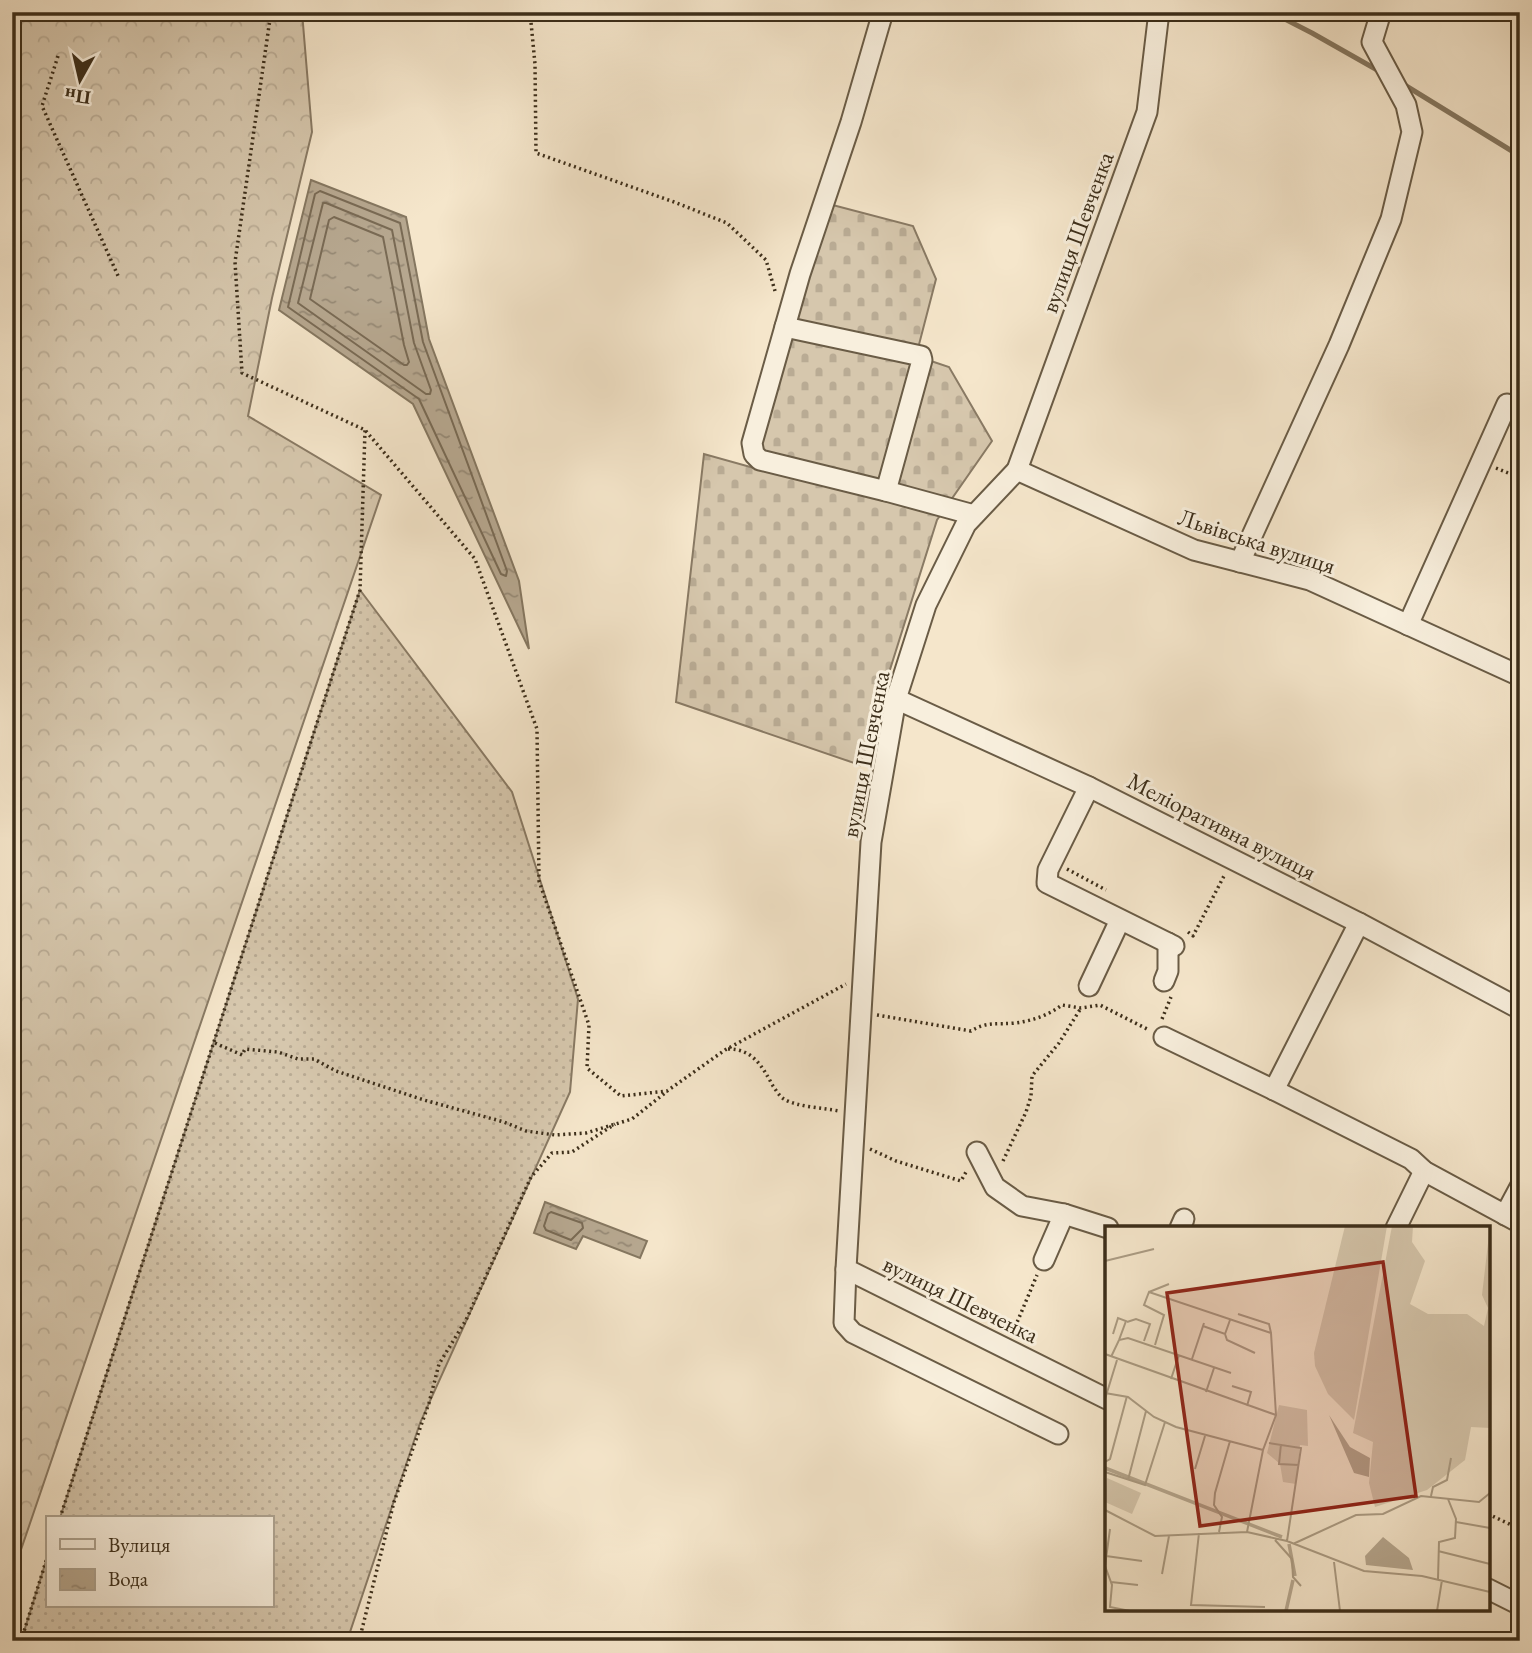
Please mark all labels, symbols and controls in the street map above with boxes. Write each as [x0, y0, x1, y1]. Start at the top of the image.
north arrow [46, 46, 116, 116]
text: Пн [63, 82, 92, 111]
street label: вулиця Шевченка [1033, 147, 1121, 317]
street label: Львівська вулиця [1174, 501, 1340, 581]
street label: вулиця Шевченка [834, 668, 896, 840]
street label: Меліоративна вулиця [1122, 765, 1322, 887]
inset map [1105, 1226, 1490, 1611]
street label: вулиця Шевченка [878, 1248, 1044, 1350]
legend [46, 1516, 273, 1608]
text: Вулиця [108, 1531, 170, 1558]
text: Вода [108, 1565, 149, 1592]

